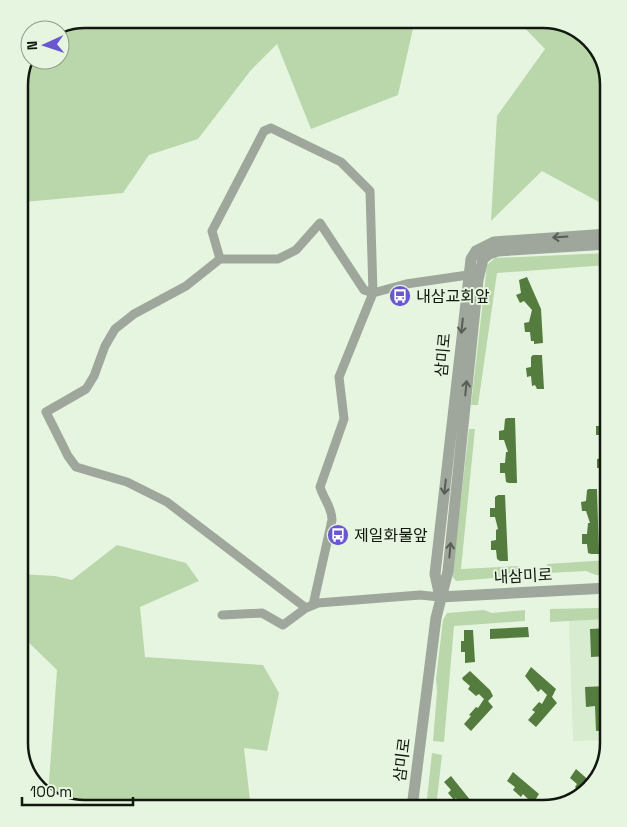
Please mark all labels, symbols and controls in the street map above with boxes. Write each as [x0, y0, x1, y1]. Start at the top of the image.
north arrow [20, 20, 70, 70]
text: N [23, 41, 41, 51]
one-way arrow [552, 233, 568, 242]
bus stop icon: 내삼교회앞 [388, 284, 412, 308]
place label: 내삼교회앞 [416, 286, 490, 307]
one-way arrow [457, 317, 467, 333]
street label: 삼미로 [431, 332, 455, 378]
one-way arrow [461, 380, 471, 396]
one-way arrow [440, 479, 450, 495]
bus stop icon: 제일화물앞 [326, 523, 350, 547]
place label: 제일화물앞 [354, 525, 428, 546]
one-way arrow [445, 542, 455, 558]
street label: 내삼미로 [493, 564, 553, 588]
street label: 삼미로 [389, 737, 415, 783]
scale bar [22, 774, 134, 806]
text: 100 m [30, 782, 72, 801]

